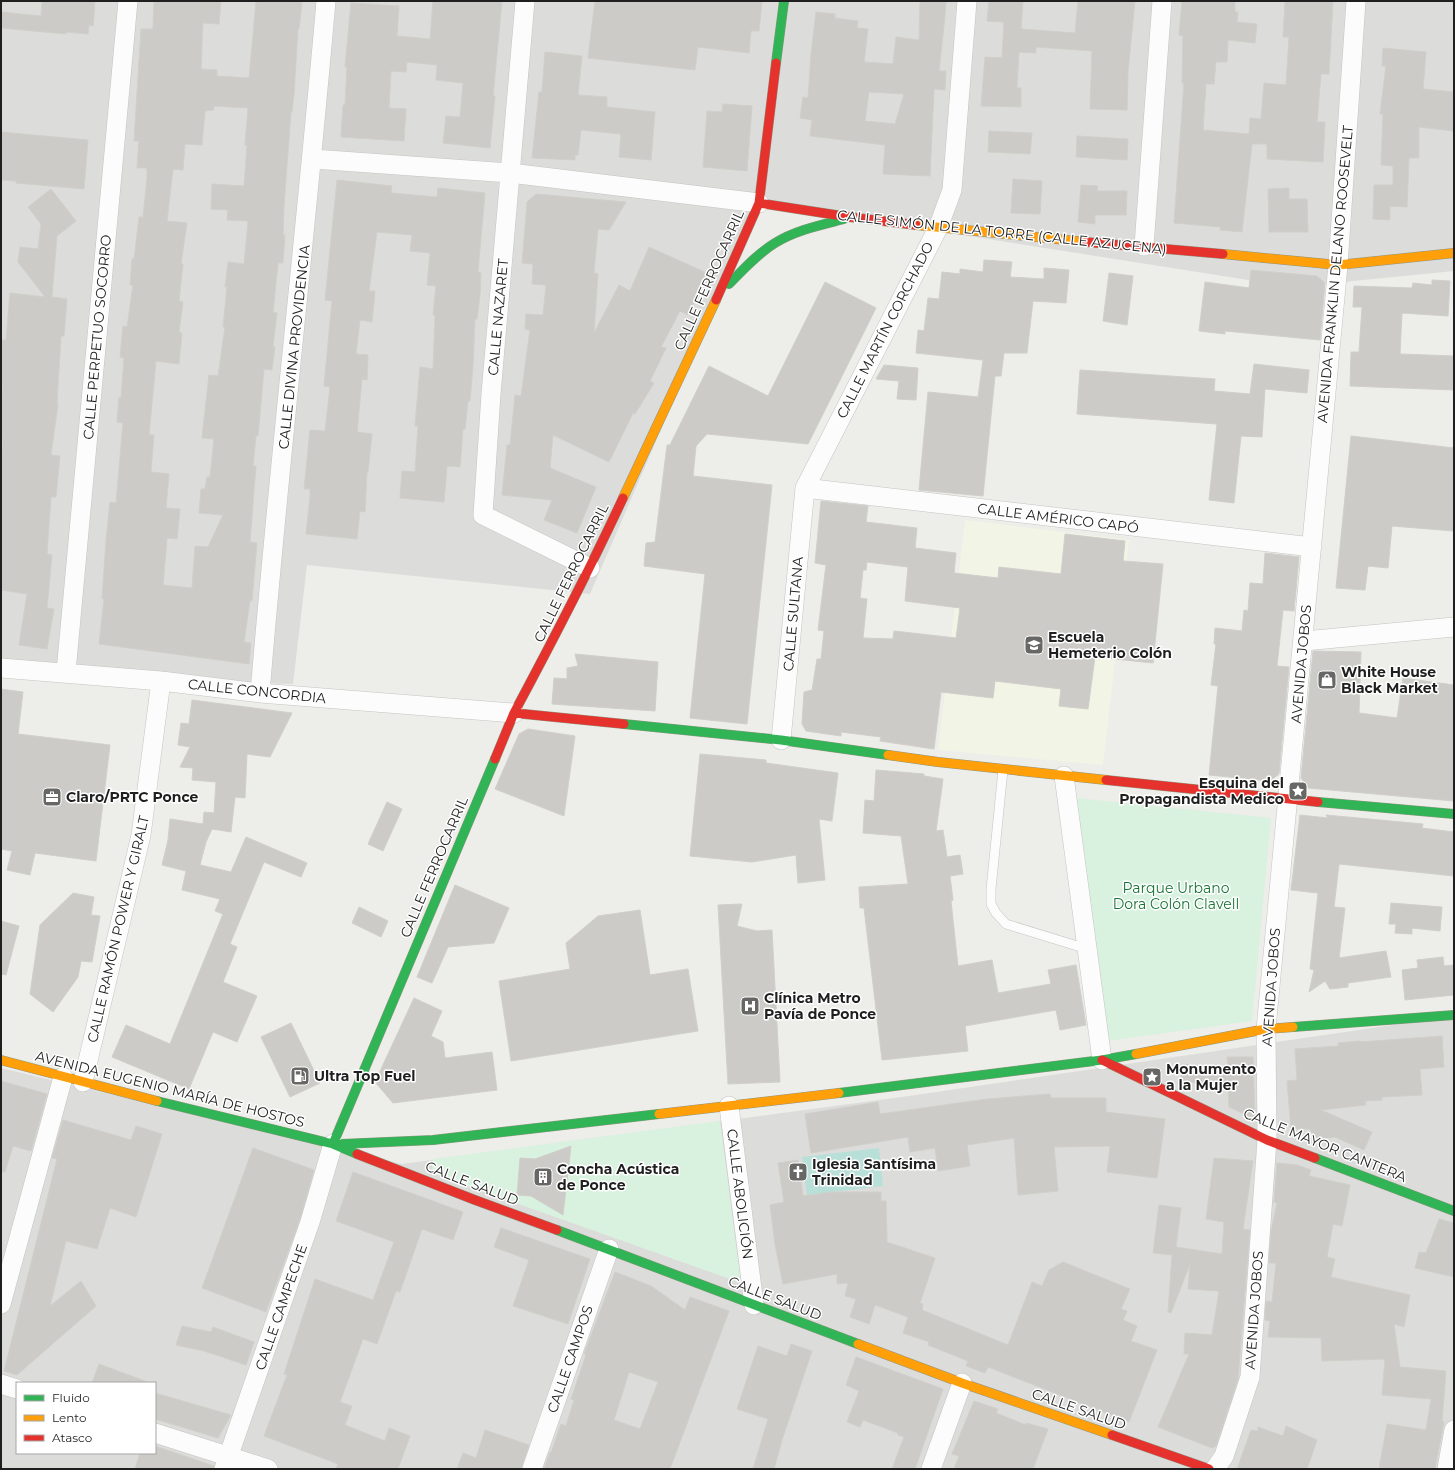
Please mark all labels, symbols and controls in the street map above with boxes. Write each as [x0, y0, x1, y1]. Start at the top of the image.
street label: AVENIDA FRANKLIN DELANO ROOSEVELT [1313, 124, 1357, 424]
street label: CALLE FERROCARRIL [670, 206, 748, 353]
street label: CALLE SIMÓN DE LA TORRE (CALLE AZUCENA) [836, 206, 1168, 258]
street label: CALLE PERPETUO SOCORRO [79, 233, 115, 440]
street label: CALLE MARTÍN CORCHADO [833, 238, 938, 421]
street label: CALLE DIVINA PROVIDENCIA [274, 243, 314, 450]
street label: CALLE NAZARET [484, 258, 512, 376]
street label: CALLE AMÉRICO CAPÓ [976, 499, 1140, 537]
street label: CALLE FERROCARRIL [530, 500, 613, 645]
street label: CALLE SULTANA [779, 555, 807, 672]
street label: AVENIDA JOBOS [1287, 604, 1315, 724]
place label: Escuela Hemeterio Colón [1048, 628, 1172, 662]
school or university icon: Escuela Hemeterio Colón [1023, 634, 1045, 656]
place label: White House Black Market [1341, 663, 1438, 697]
shop icon: White House Black Market [1316, 669, 1338, 691]
street label: CALLE CONCORDIA [187, 675, 328, 707]
place label: Esquina del Propagandista Medico [1119, 774, 1284, 808]
place icon: Esquina del Propagandista Medico [1287, 780, 1309, 802]
office icon: Claro/PRTC Ponce [41, 786, 63, 808]
place label: Claro/PRTC Ponce [66, 788, 199, 806]
street label: CALLE FERROCARRIL [396, 793, 472, 940]
street label: CALLE RAMÓN POWER Y GIRALT [83, 814, 153, 1044]
park label: Parque Urbano Dora Colón Clavell [1113, 879, 1239, 913]
street label: AVENIDA JOBOS [1258, 927, 1284, 1047]
place label: Clínica Metro Pavía de Ponce [764, 989, 876, 1023]
hospital icon: Clínica Metro Pavía de Ponce [739, 995, 761, 1017]
street label: AVENIDA EUGENIO MARÍA DE HOSTOS [34, 1047, 306, 1131]
place label: Monumento a la Mujer [1166, 1060, 1256, 1094]
fuel station icon: Ultra Top Fuel [289, 1065, 311, 1087]
place icon: Monumento a la Mujer [1141, 1066, 1163, 1088]
place label: Ultra Top Fuel [314, 1067, 416, 1085]
street label: CALLE MAYOR CANTERA [1241, 1104, 1410, 1186]
street label: CALLE ABOLICIÓN [723, 1128, 757, 1260]
place label: Iglesia Santísima Trinidad [812, 1155, 936, 1189]
street label: CALLE SALUD [423, 1157, 521, 1209]
place label: Concha Acústica de Ponce [557, 1160, 679, 1194]
church icon: Iglesia Santísima Trinidad [787, 1161, 809, 1183]
building icon: Concha Acústica de Ponce [532, 1166, 554, 1188]
street label: CALLE CAMPECHE [251, 1242, 311, 1372]
street label: AVENIDA JOBOS [1241, 1250, 1267, 1370]
street label: CALLE SALUD [726, 1272, 824, 1324]
street label: CALLE CAMPOS [543, 1303, 597, 1415]
legend [16, 1382, 156, 1454]
street label: CALLE SALUD [1029, 1384, 1129, 1434]
text: Fluido [52, 1390, 90, 1405]
text: Lento [52, 1410, 87, 1425]
text: Atasco [52, 1430, 92, 1445]

